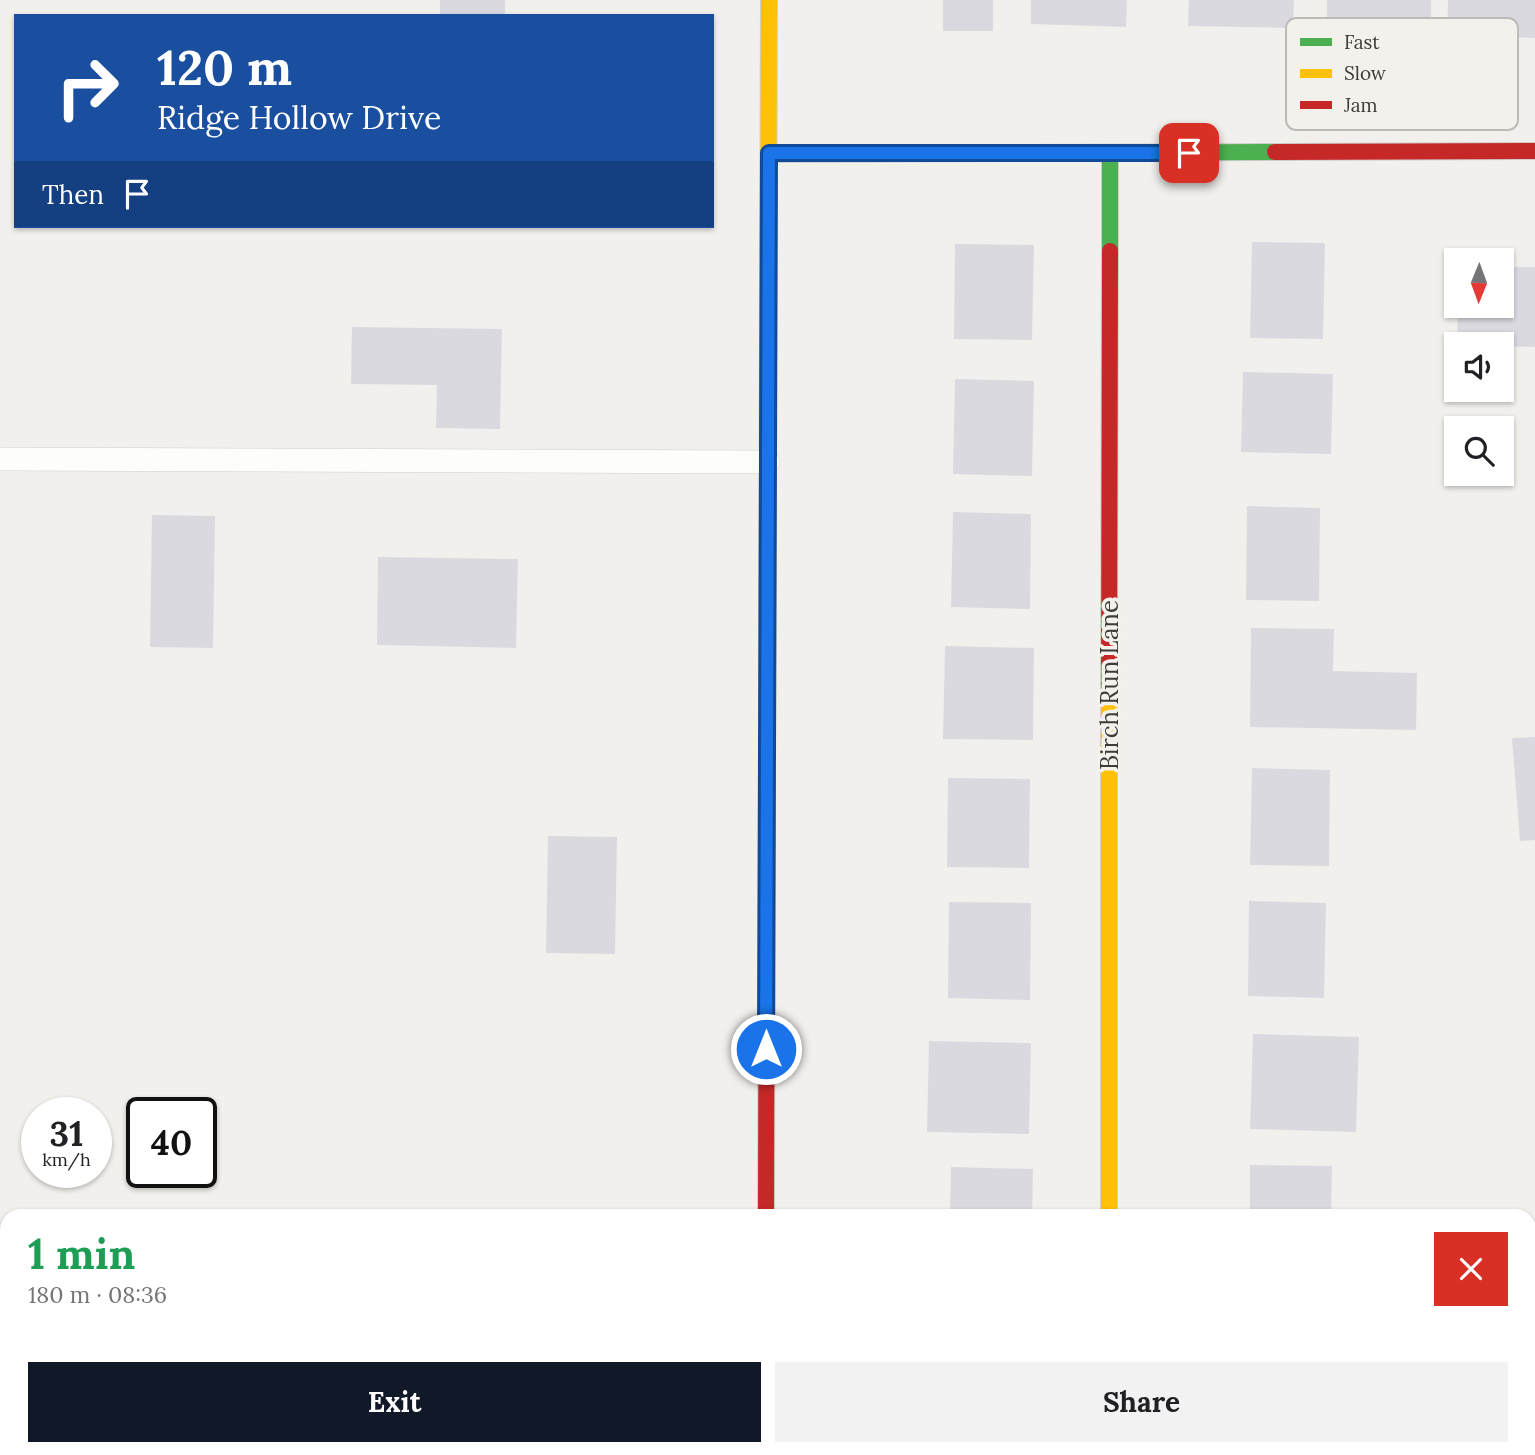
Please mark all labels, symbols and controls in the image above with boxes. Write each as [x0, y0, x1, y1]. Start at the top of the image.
legend [1286, 18, 1518, 130]
text: Fast [1344, 30, 1380, 54]
text: 120 m [157, 36, 292, 98]
icon: right [42, 42, 133, 133]
text: Slow [1344, 61, 1387, 85]
text: Jam [1343, 93, 1378, 117]
text: Ridge Hollow Drive [157, 97, 441, 138]
pin [1159, 123, 1219, 183]
icon: arrive [1170, 134, 1208, 172]
icon: arrive [118, 175, 156, 213]
text: Then [42, 178, 104, 211]
north arrow [1444, 248, 1514, 318]
map controls [1444, 248, 1514, 486]
button: sound [1444, 332, 1514, 402]
button: search [1444, 416, 1514, 486]
street label: Birch Run Lane [1094, 600, 1125, 770]
position arrow [729, 1012, 803, 1086]
speed limit sign: 40 [126, 1097, 217, 1188]
text: 31 [50, 1111, 83, 1156]
text: km/h [42, 1148, 91, 1171]
text: 1 min [28, 1227, 135, 1281]
button: close [1434, 1232, 1508, 1306]
text: 180 m · 08:36 [28, 1280, 167, 1309]
button: Exit [28, 1362, 761, 1442]
button: Share [775, 1362, 1508, 1442]

